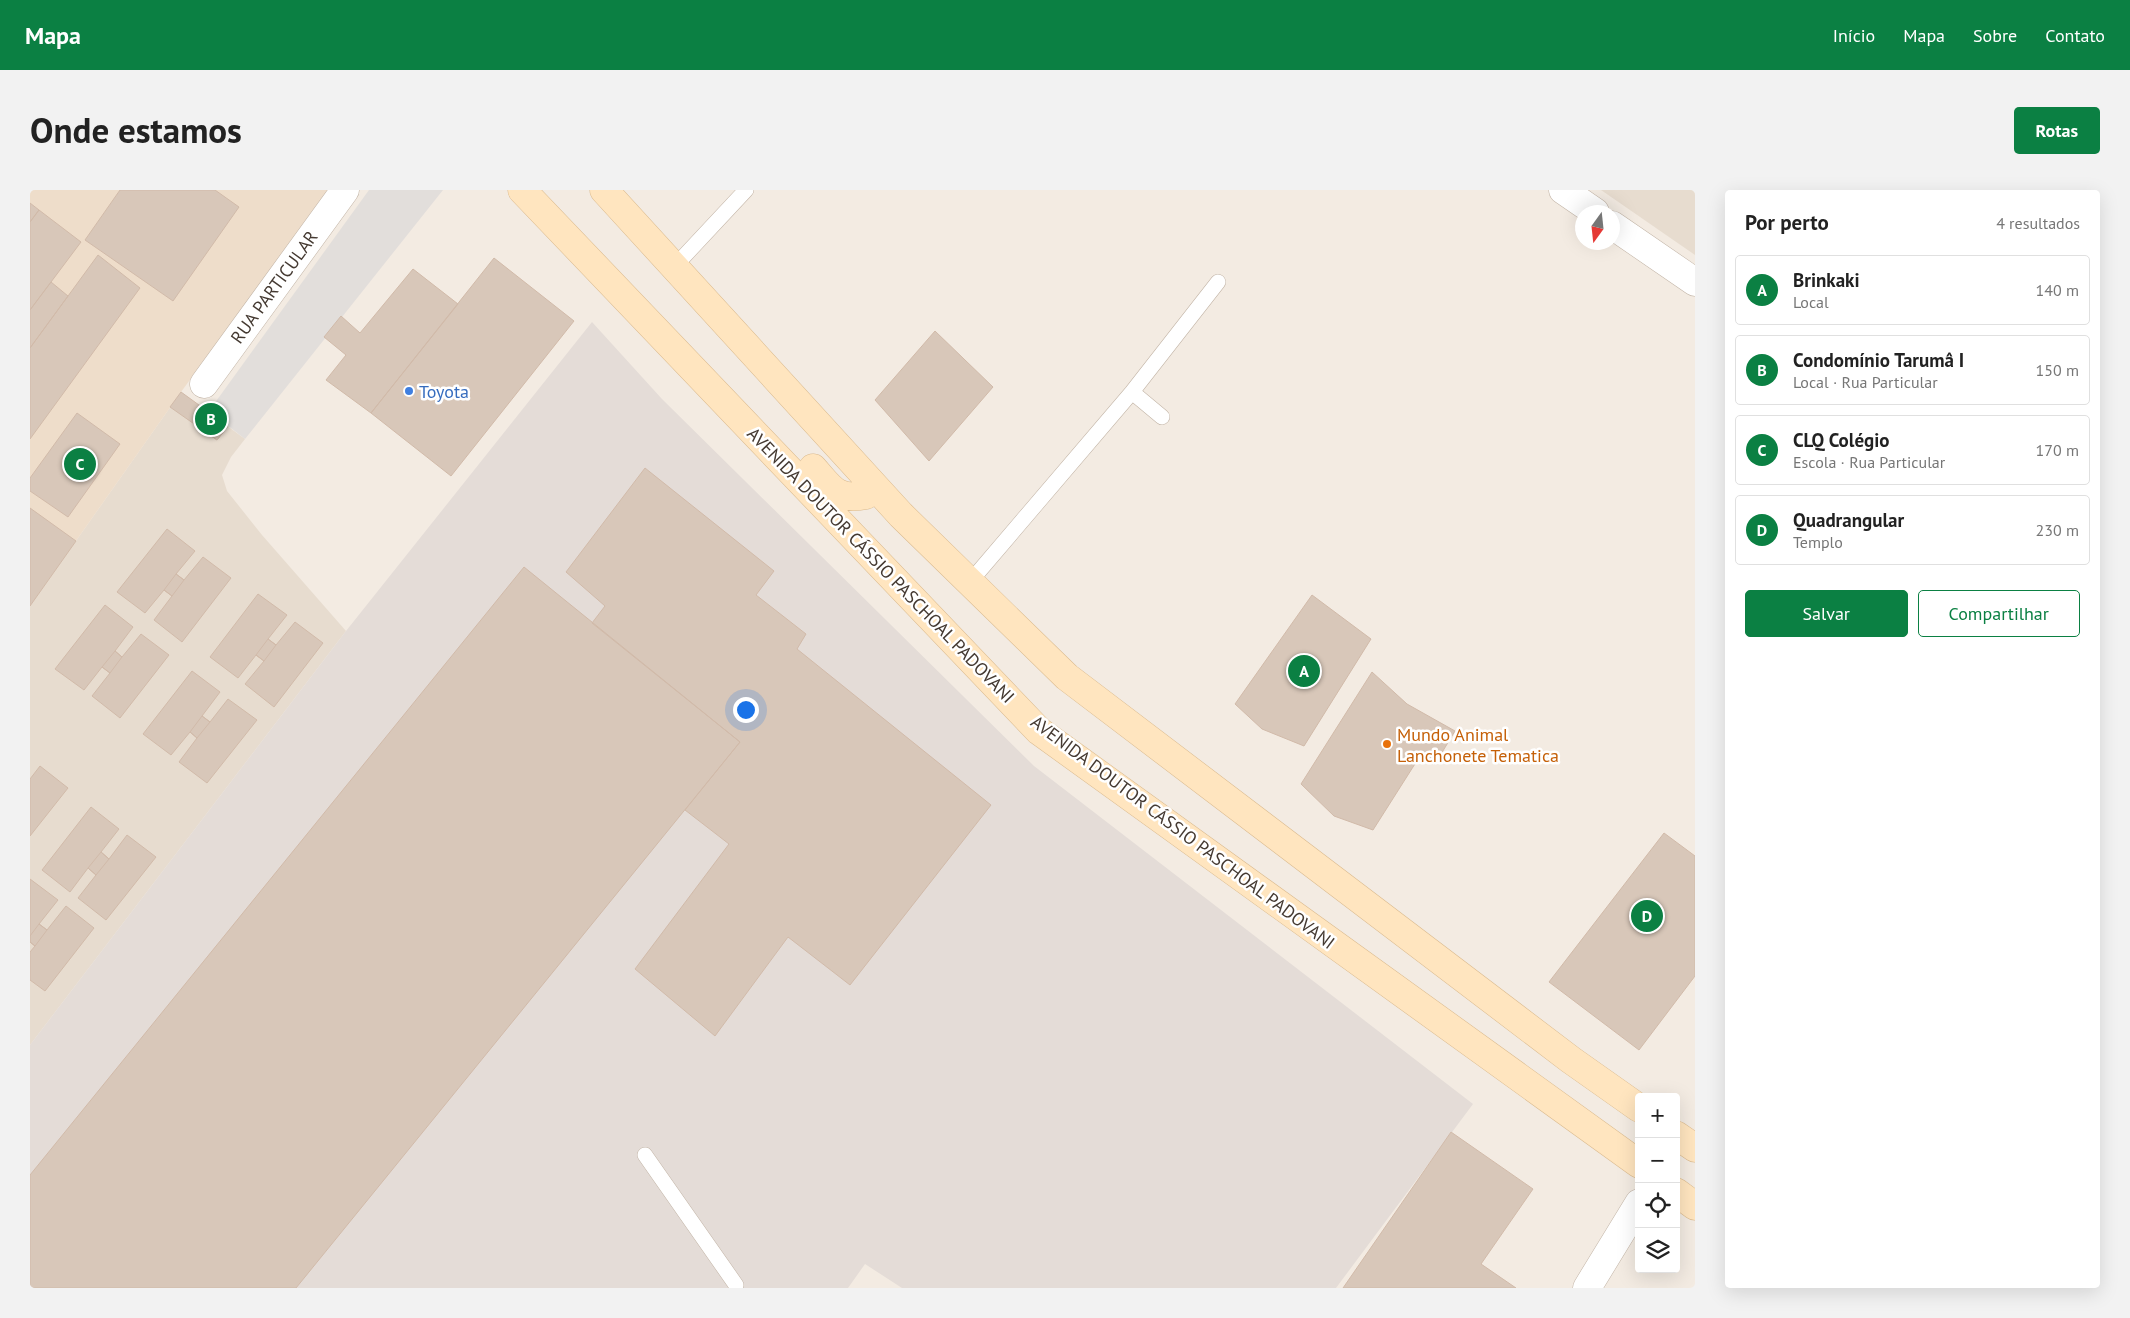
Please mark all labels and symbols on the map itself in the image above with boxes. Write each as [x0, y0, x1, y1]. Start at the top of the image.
north arrow [1575, 205, 1620, 250]
street label: RUA PARTICULAR [225, 226, 323, 348]
place label: Toyota [419, 380, 469, 403]
marker: Toyota [403, 385, 415, 397]
pin: B [195, 400, 227, 438]
street label: AVENIDA DOUTOR CÁSSIO PASCHOAL PADOVANI [743, 422, 1019, 708]
pin: C [64, 445, 96, 483]
pin: A [1288, 652, 1320, 690]
your location [733, 697, 759, 723]
street label: AVENIDA DOUTOR CÁSSIO PASCHOAL PADOVANI [1026, 710, 1340, 954]
place label: Mundo Animal Lanchonete Tematica [1397, 723, 1559, 767]
marker: Mundo Animal Lanchonete Tematica [1381, 738, 1393, 750]
pin: D [1631, 897, 1663, 935]

